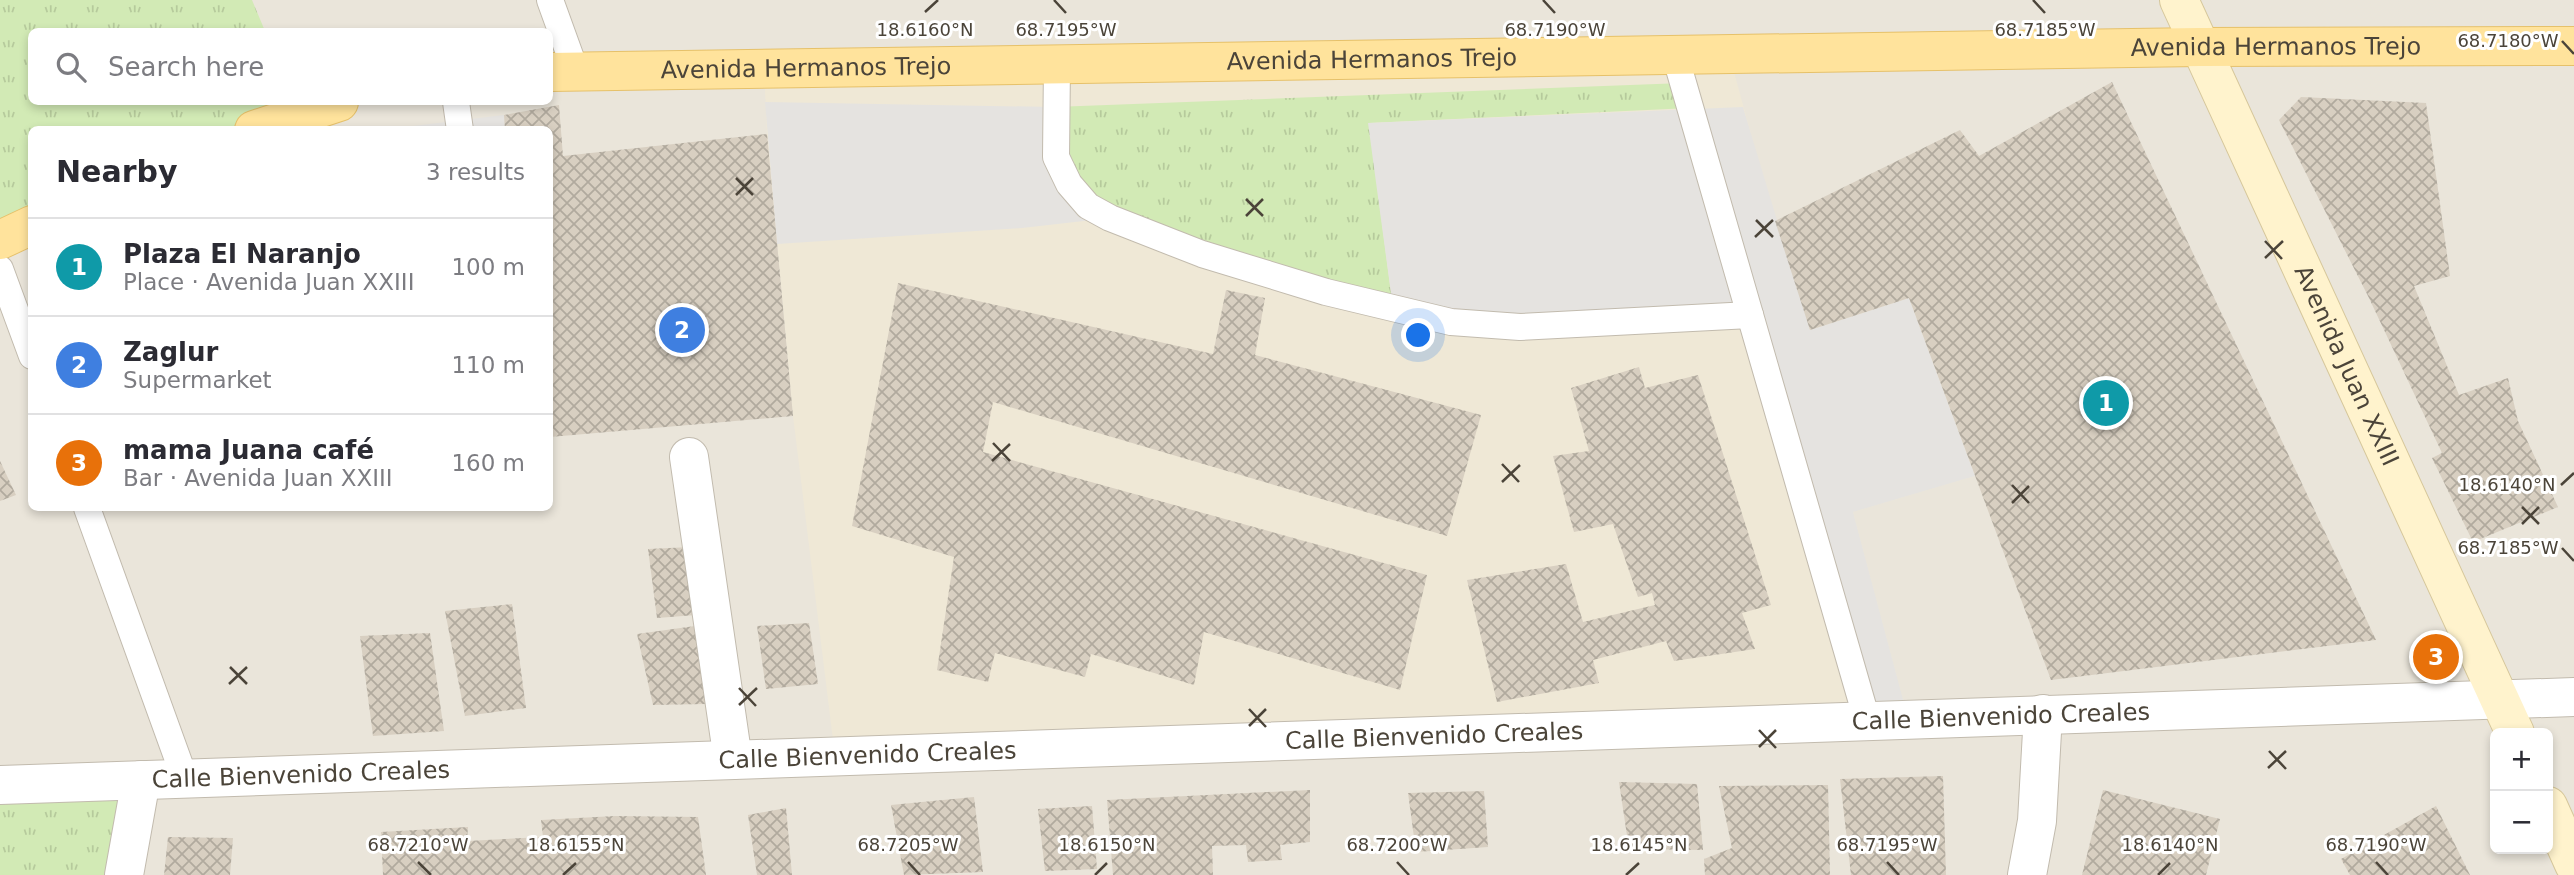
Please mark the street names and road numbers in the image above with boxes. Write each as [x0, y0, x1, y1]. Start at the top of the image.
street label: Avenida Hermanos Trejo [2130, 32, 2421, 62]
street label: Avenida Hermanos Trejo [1226, 43, 1517, 76]
street label: Avenida Hermanos Trejo [661, 52, 951, 84]
street label: Avenida Juan XXIII [2288, 261, 2405, 470]
street label: Calle Bienvenido Creales [1851, 698, 2150, 736]
street label: Calle Bienvenido Creales [1285, 717, 1584, 755]
street label: Calle Bienvenido Creales [718, 736, 1017, 774]
street label: Calle Bienvenido Creales [151, 756, 450, 794]

